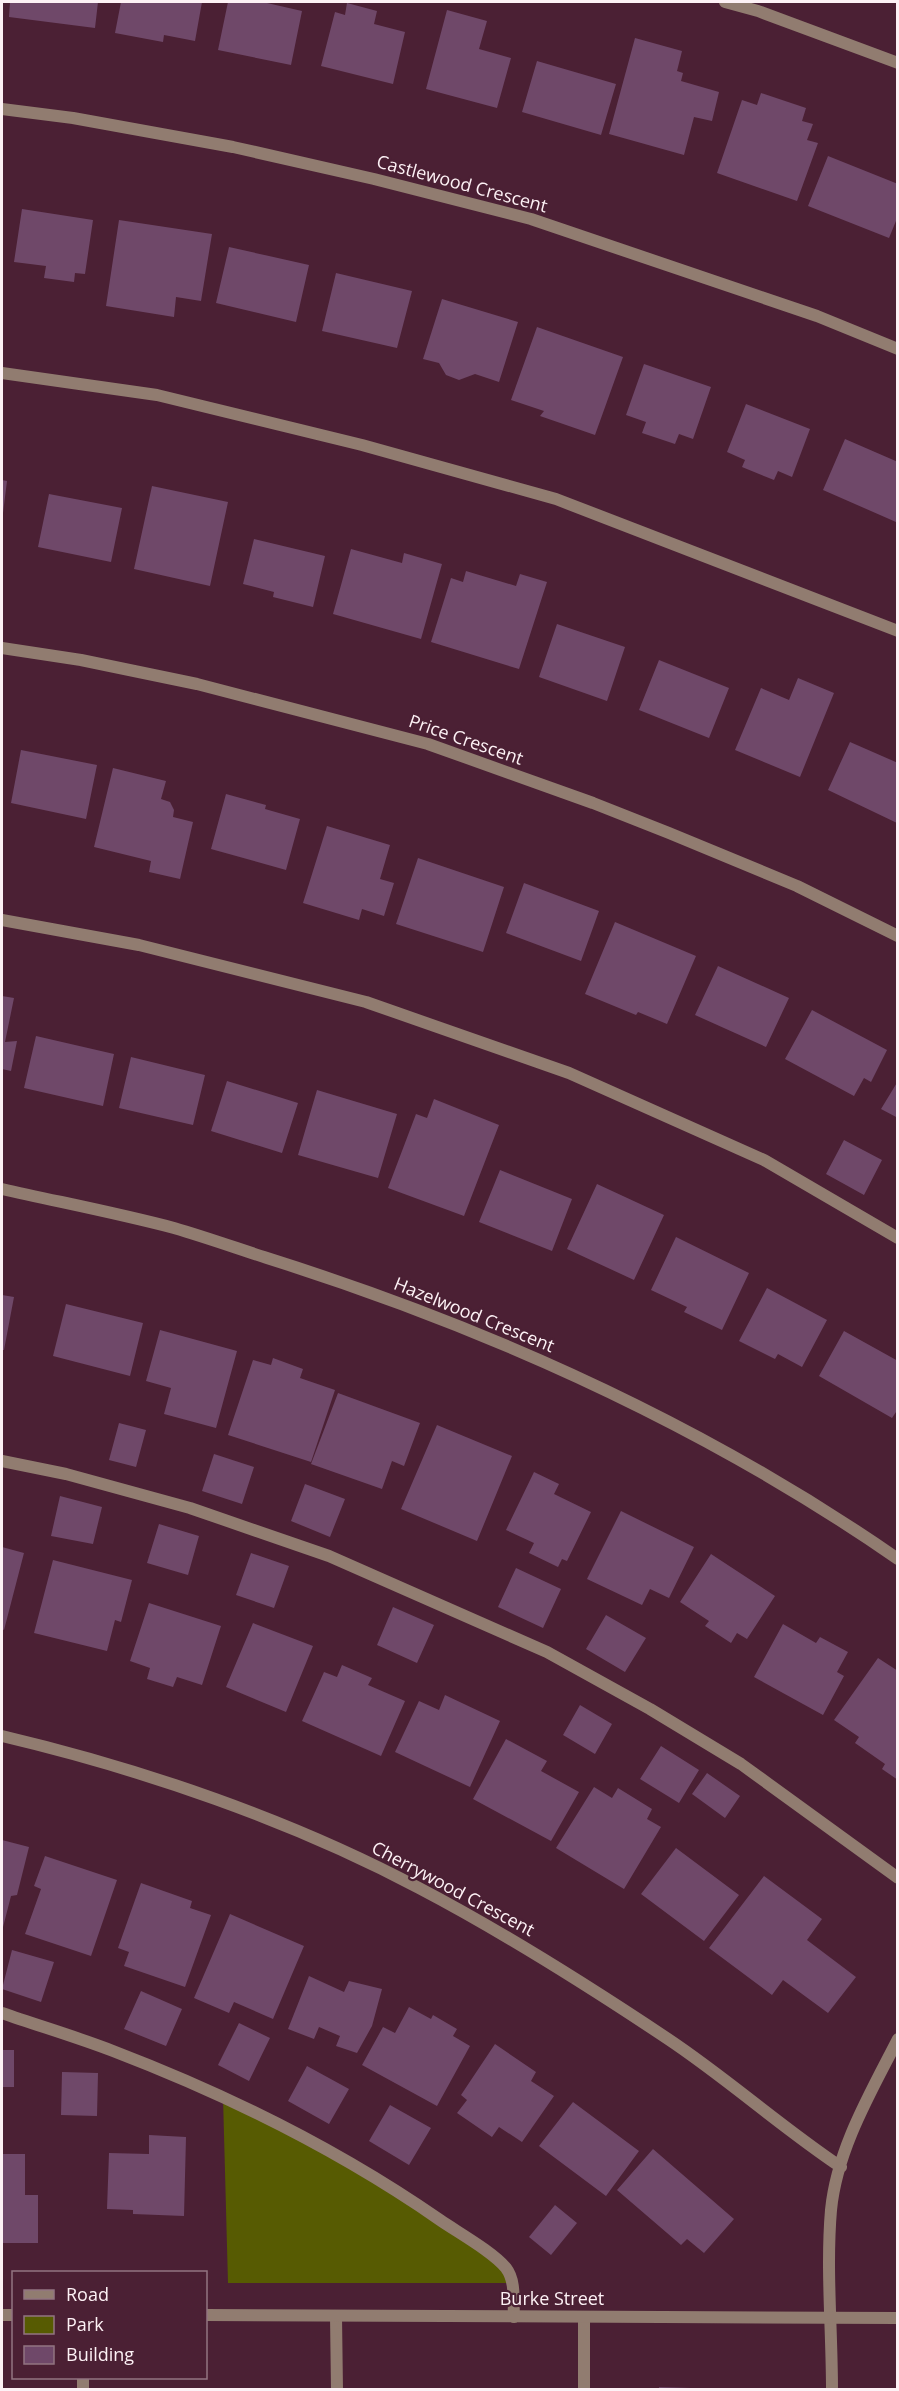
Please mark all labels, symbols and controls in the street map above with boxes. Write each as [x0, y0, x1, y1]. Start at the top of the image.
street label: Castlewood Crescent [374, 149, 550, 217]
street label: Price Crescent [406, 708, 527, 770]
street label: Hazelwood Crescent [390, 1271, 558, 1357]
street label: Cherrywood Crescent [368, 1835, 539, 1941]
legend [12, 2271, 207, 2379]
text: Road [66, 2282, 109, 2306]
street label: Burke Street [500, 2286, 604, 2310]
text: Park [66, 2312, 104, 2336]
text: Building [66, 2342, 134, 2366]

